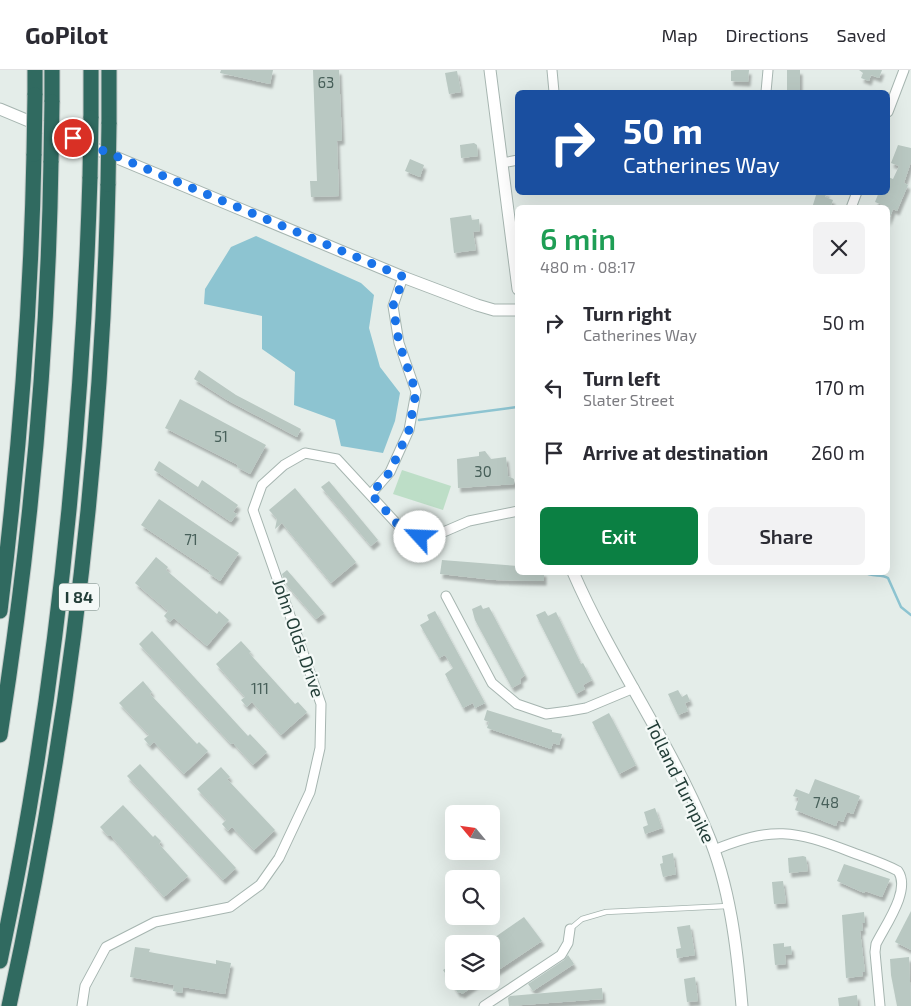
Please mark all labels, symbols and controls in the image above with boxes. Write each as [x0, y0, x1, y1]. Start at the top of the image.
text: GoPilot [25, 20, 108, 49]
text: Map [661, 24, 698, 46]
text: Directions [726, 24, 809, 46]
text: Saved [837, 24, 886, 46]
house number: 63 [318, 73, 334, 91]
text: 50 m [623, 109, 703, 151]
icon: right [540, 110, 605, 175]
pin [52, 117, 94, 159]
icon: arrive [59, 124, 87, 152]
text: Catherines Way [623, 151, 780, 177]
text: 6 min [540, 220, 616, 256]
button: close [813, 222, 865, 274]
text: 480 m · 08:17 [540, 257, 635, 276]
text: Turn right [583, 302, 671, 325]
icon: right [540, 309, 568, 337]
text: 50 m [822, 311, 865, 334]
text: Catherines Way [583, 325, 697, 344]
text: Turn left [583, 367, 660, 390]
icon: left [540, 374, 568, 402]
text: 170 m [815, 376, 865, 399]
text: Slater Street [583, 390, 674, 409]
house number: 51 [214, 427, 228, 445]
icon: arrive [540, 439, 568, 467]
text: Arrive at destination [583, 441, 768, 464]
text: 260 m [811, 441, 865, 464]
house number: 30 [474, 462, 492, 480]
button: Exit [540, 507, 698, 565]
button: Share [708, 507, 865, 565]
position arrow [393, 510, 445, 562]
house number: 71 [184, 530, 198, 548]
street label: John Olds Drive [268, 575, 330, 700]
road number: I 84 [59, 584, 99, 610]
house number: 111 [251, 679, 269, 697]
street label: Tolland Turnpike [642, 717, 720, 847]
house number: 748 [813, 793, 839, 811]
north arrow [445, 805, 500, 860]
map controls [445, 805, 500, 990]
button: search [445, 870, 500, 925]
button: layers [445, 935, 500, 990]

